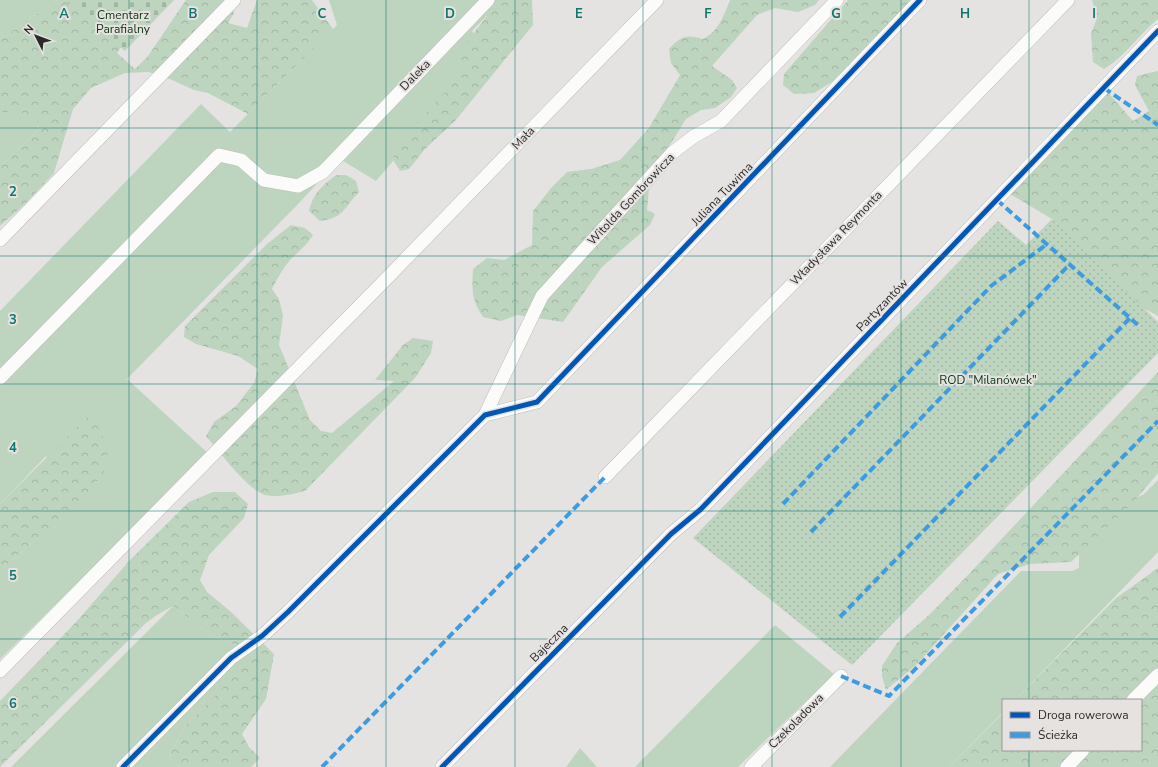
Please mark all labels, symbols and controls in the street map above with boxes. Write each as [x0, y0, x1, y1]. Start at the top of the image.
text: A [59, 5, 69, 23]
text: B [189, 5, 198, 23]
text: C [318, 5, 327, 23]
text: D [445, 5, 455, 23]
text: E [575, 5, 583, 23]
text: F [704, 5, 712, 23]
text: G [831, 5, 841, 23]
text: H [960, 5, 970, 23]
text: I [1092, 5, 1096, 23]
park label: Cmentarz Parafialny [96, 7, 151, 37]
north arrow [16, 16, 56, 56]
text: N [21, 22, 37, 38]
street label: Daleka [396, 56, 434, 94]
street label: Mała [508, 123, 538, 153]
street label: Witolda Gombrowicza [584, 149, 678, 249]
street label: Juliana Tuwima [687, 159, 756, 230]
text: 2 [9, 183, 17, 201]
street label: Władysława Reymonta [787, 187, 885, 289]
street label: Partyzantów [853, 275, 911, 335]
text: 3 [9, 311, 17, 329]
park label: ROD "Milanówek" [939, 372, 1037, 388]
text: 4 [9, 439, 17, 457]
text: 5 [9, 567, 17, 585]
street label: Bajeczna [526, 620, 572, 666]
street label: Czekoladowa [765, 690, 827, 752]
text: 6 [9, 695, 17, 713]
legend [1002, 699, 1142, 751]
text: Droga rowerowa [1038, 707, 1129, 723]
text: Ścieżka [1038, 727, 1078, 743]

